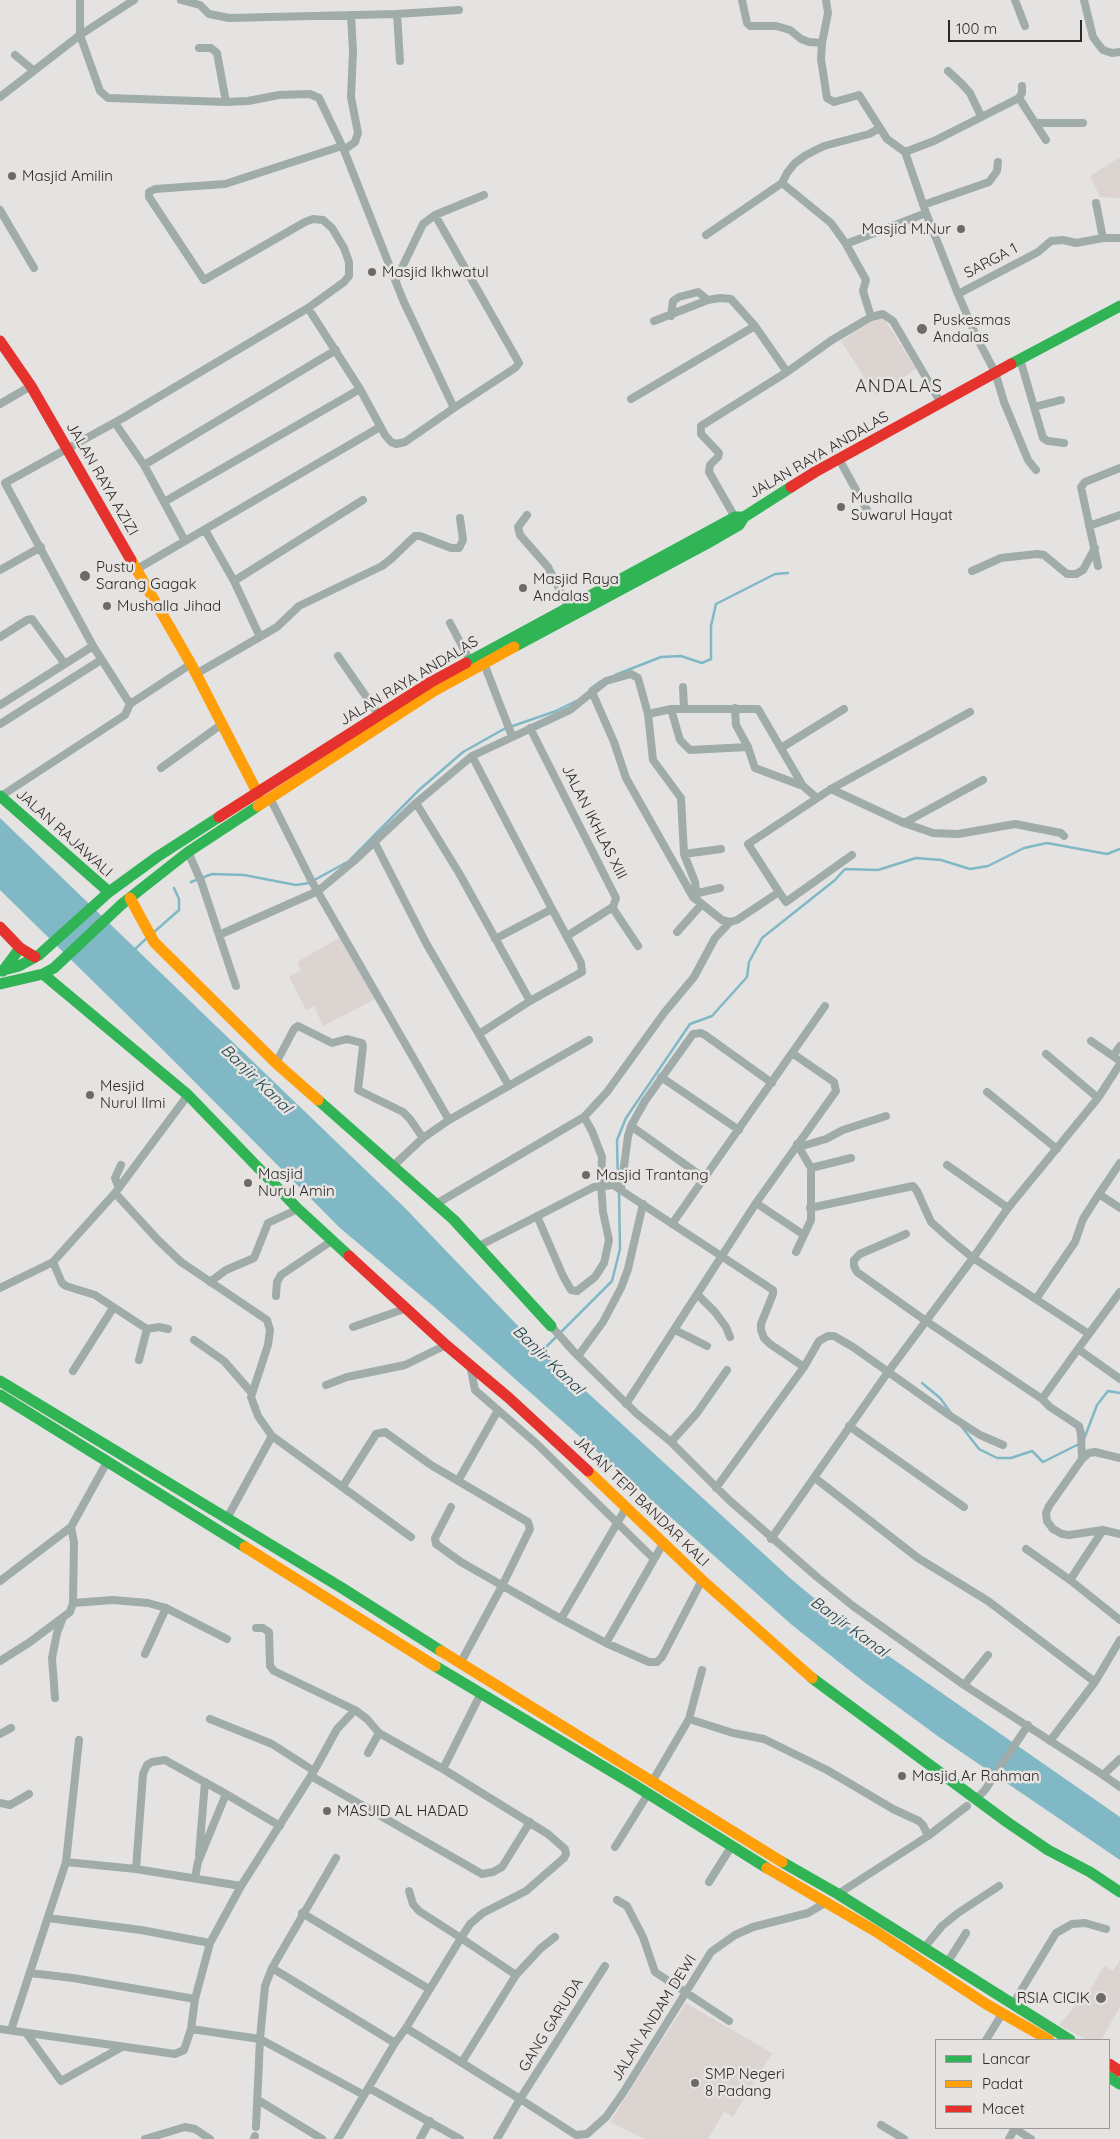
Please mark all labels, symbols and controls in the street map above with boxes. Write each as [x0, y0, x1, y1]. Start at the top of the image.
scale bar [950, 10, 1084, 42]
text: 100 m [956, 19, 997, 38]
place label: Masjid Amilin [22, 167, 113, 185]
marker: Masjid Amilin [6, 170, 18, 182]
place label: Masjid M.Nur [862, 220, 951, 238]
marker: Masjid M.Nur [955, 223, 967, 235]
street label: SARGA 1 [961, 239, 1021, 283]
place label: Masjid Ikhwatul [382, 263, 489, 281]
marker: Masjid Ikhwatul [366, 266, 378, 278]
place label: Puskesmas Andalas [933, 311, 1010, 346]
marker: Puskesmas Andalas [915, 322, 929, 336]
district label: ANDALAS [854, 376, 944, 398]
street label: JALAN RAYA ANDALAS [746, 408, 892, 502]
street label: JALAN RAYA AZIZI [62, 419, 142, 539]
place label: Mushalla Suwarul Hayat [851, 489, 953, 524]
marker: Mushalla Suwarul Hayat [835, 501, 847, 513]
place label: Pustu Sarang Gagak [96, 558, 196, 593]
marker: Pustu Sarang Gagak [78, 569, 92, 583]
place label: Masjid Raya Andalas [533, 570, 619, 605]
marker: Masjid Raya Andalas [517, 582, 529, 594]
place label: Mushalla Jihad [117, 597, 221, 615]
marker: Mushalla Jihad [101, 600, 113, 612]
street label: JALAN RAYA ANDALAS [336, 632, 482, 730]
street label: JALAN IKHLAS XIII [557, 762, 631, 882]
street label: JALAN RAJAWALI [12, 785, 116, 881]
water label: Banjir Kanal [217, 1041, 295, 1117]
place label: Mesjid Nurul Ilmi [100, 1077, 165, 1112]
marker: Mesjid Nurul Ilmi [84, 1089, 96, 1101]
place label: Masjid Nurul Amin [258, 1165, 335, 1200]
place label: Masjid Trantang [596, 1166, 709, 1184]
marker: Masjid Trantang [580, 1169, 592, 1181]
marker: Masjid Nurul Amin [242, 1177, 254, 1189]
water label: Banjir Kanal [509, 1322, 587, 1398]
street label: JALAN TEPI BANDAR KALI [569, 1431, 713, 1571]
water label: Banjir Kanal [807, 1593, 891, 1661]
place label: Masjid Ar Rahman [912, 1767, 1040, 1785]
marker: Masjid Ar Rahman [896, 1770, 908, 1782]
place label: MASJID AL HADAD [337, 1802, 468, 1820]
marker: MASJID AL HADAD [321, 1805, 333, 1817]
street label: JALAN ANDAM DEWI [608, 1951, 700, 2085]
street label: GANG GARUDA [515, 1975, 587, 2075]
place label: RSIA CICIK [1017, 1989, 1090, 2007]
marker: RSIA CICIK [1094, 1991, 1108, 2005]
legend [935, 2039, 1110, 2129]
text: Lancar [982, 2049, 1030, 2068]
place label: SMP Negeri 8 Padang [705, 2065, 785, 2100]
text: Padat [982, 2074, 1023, 2093]
marker: SMP Negeri 8 Padang [689, 2077, 701, 2089]
text: Macet [982, 2099, 1025, 2118]

